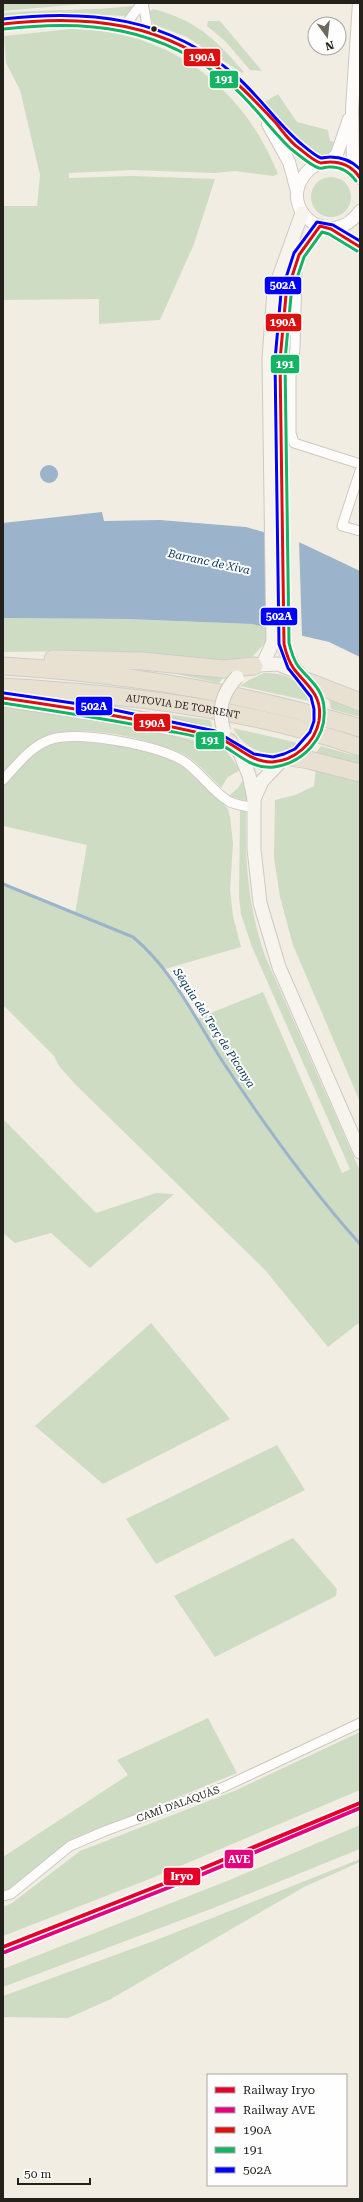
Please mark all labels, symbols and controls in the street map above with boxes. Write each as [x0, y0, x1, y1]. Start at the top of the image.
north arrow [307, 16, 347, 56]
unlabelled marker [149, 24, 159, 34]
text: N [323, 38, 335, 53]
line badge: 190A [183, 48, 221, 67]
text: 190A [189, 51, 215, 64]
line badge: 191 [209, 70, 239, 89]
text: 191 [215, 73, 233, 86]
line badge: 502A [264, 276, 302, 295]
text: 502A [270, 279, 296, 292]
line badge: 190A [265, 313, 302, 332]
text: 190A [270, 316, 296, 329]
line badge: 191 [270, 354, 300, 374]
text: 191 [276, 358, 294, 371]
water label: Barranc de Xiva [166, 547, 251, 577]
line badge: 502A [260, 607, 298, 626]
text: 502A [266, 610, 292, 623]
street label: AUTOVIA DE TORRENT [125, 692, 241, 720]
line badge: 502A [75, 696, 113, 716]
text: 502A [81, 700, 107, 713]
line badge: 190A [133, 713, 171, 732]
text: 190A [139, 717, 165, 730]
line badge: 191 [195, 731, 225, 750]
text: 191 [201, 734, 219, 747]
water label: Séquia del Terç de Picanya [170, 965, 258, 1090]
street label: CAMÍ D'ALAQUÀS [135, 1784, 221, 1824]
line badge: AVE [224, 1849, 254, 1869]
text: AVE [228, 1853, 250, 1866]
line badge: Iryo [163, 1867, 201, 1886]
text: Iryo [171, 1870, 193, 1883]
legend [207, 2074, 347, 2186]
text: Railway Iryo [243, 2083, 315, 2097]
text: Railway AVE [243, 2103, 315, 2117]
text: 190A [243, 2123, 272, 2137]
text: 191 [243, 2143, 263, 2157]
scale bar [18, 2160, 90, 2186]
text: 502A [243, 2163, 272, 2177]
text: 50 m [24, 2167, 51, 2181]

